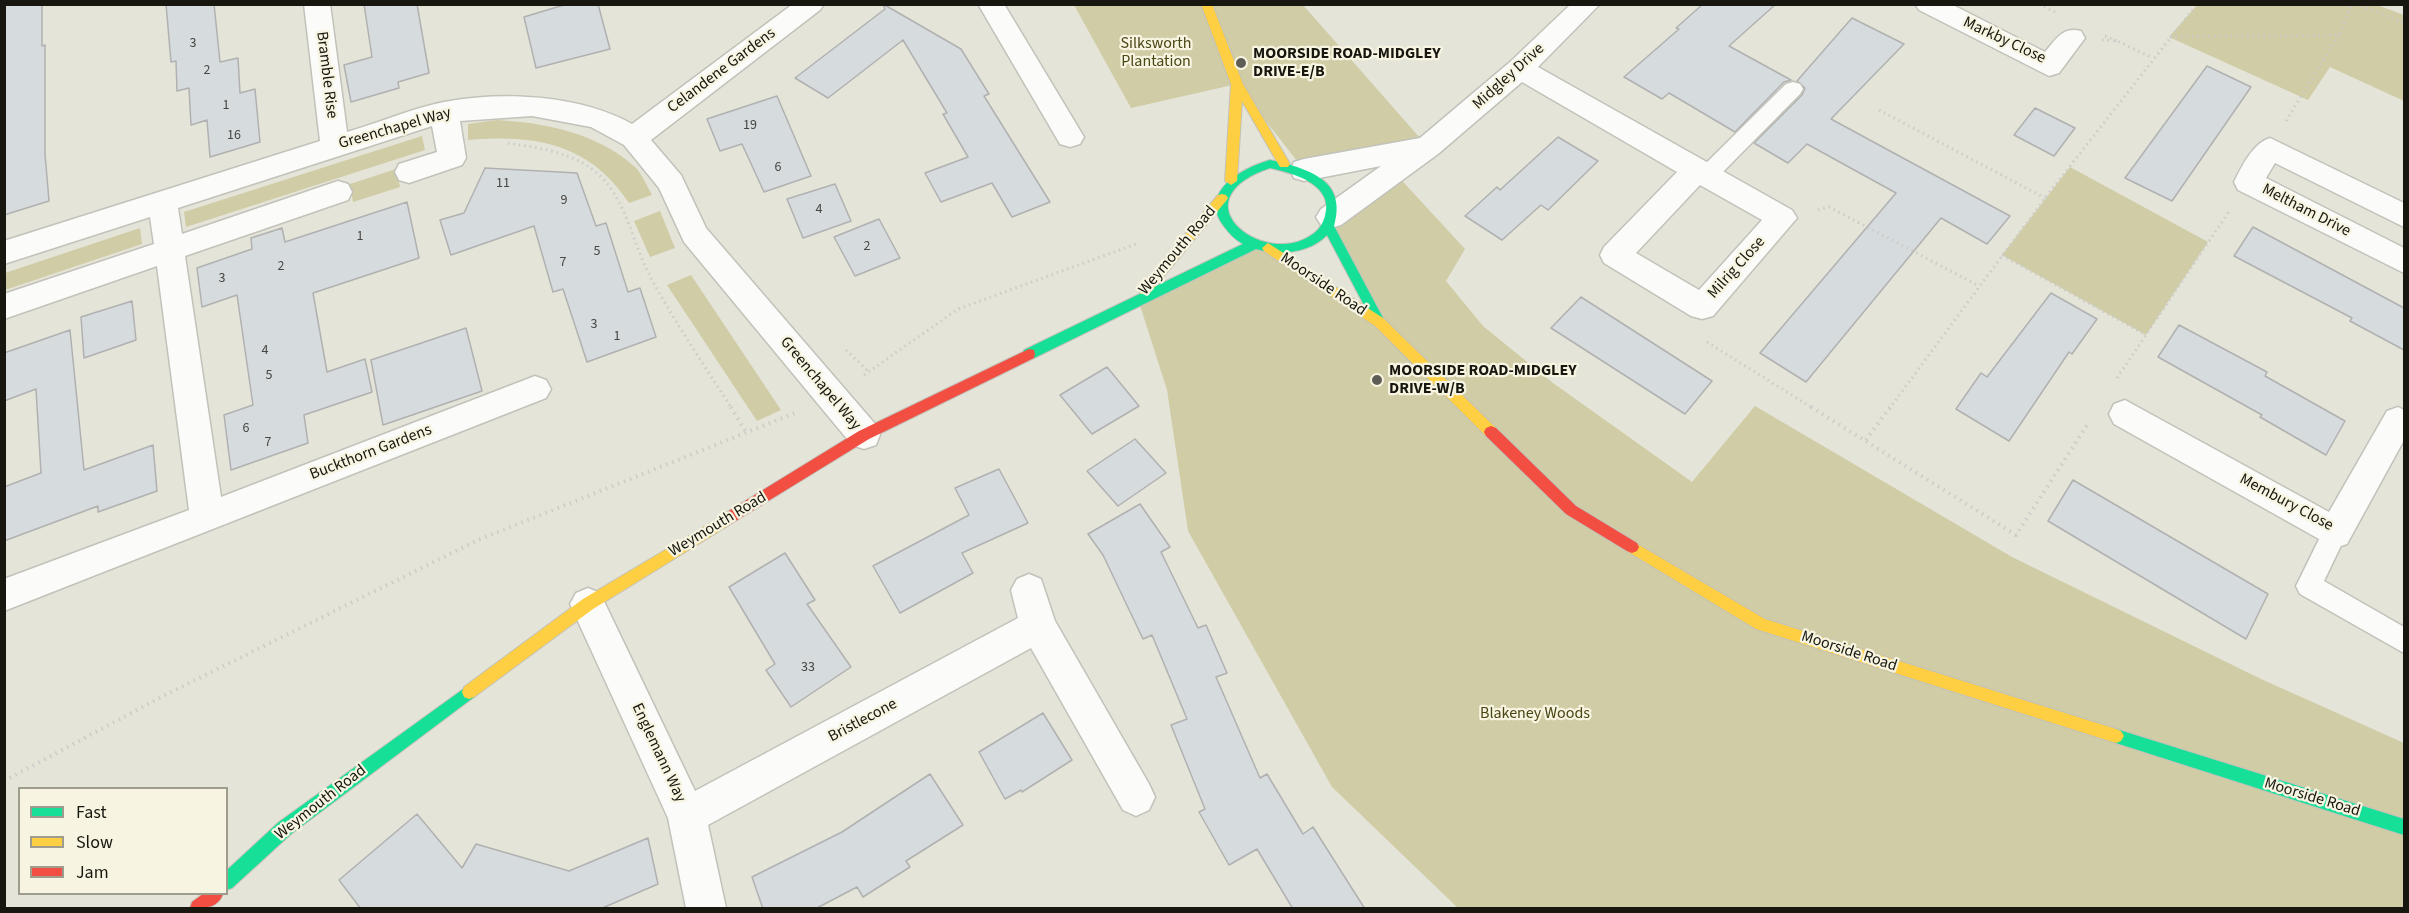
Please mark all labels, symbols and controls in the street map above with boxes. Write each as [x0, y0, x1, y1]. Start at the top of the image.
street label: Markby Close [1960, 13, 2048, 69]
street label: Celandene Gardens [664, 24, 780, 118]
street label: Bramble Rise [311, 30, 341, 120]
park label: Silksworth Plantation [1121, 34, 1191, 72]
house number: 3 [190, 36, 196, 52]
street label: Midgley Drive [1469, 40, 1549, 114]
place label: MOORSIDE ROAD-MIDGLEY DRIVE-E/B [1253, 44, 1441, 82]
marker: MOORSIDE ROAD-MIDGLEY DRIVE-E/B [1234, 56, 1248, 70]
house number: 2 [204, 63, 210, 79]
house number: 1 [223, 98, 229, 114]
street label: Greenchapel Way [337, 104, 453, 154]
house number: 19 [743, 118, 757, 134]
house number: 16 [227, 128, 241, 144]
house number: 6 [775, 160, 781, 176]
house number: 11 [496, 176, 510, 192]
street label: Meltham Drive [2258, 180, 2354, 242]
house number: 9 [561, 193, 567, 209]
house number: 4 [816, 202, 822, 218]
street label: Weymouth Road [1135, 203, 1221, 299]
house number: 1 [357, 229, 363, 245]
street label: Milrig Close [1704, 233, 1770, 303]
house number: 2 [864, 239, 870, 255]
house number: 5 [594, 244, 600, 260]
street label: Moorside Road [1276, 249, 1370, 321]
house number: 7 [560, 255, 566, 271]
house number: 2 [278, 259, 284, 275]
house number: 3 [219, 271, 225, 287]
house number: 3 [591, 317, 597, 333]
house number: 1 [614, 329, 620, 345]
street label: Greenchapel Way [775, 333, 865, 435]
house number: 4 [262, 343, 268, 359]
place label: MOORSIDE ROAD-MIDGLEY DRIVE-W/B [1389, 361, 1577, 399]
house number: 5 [266, 368, 272, 384]
marker: MOORSIDE ROAD-MIDGLEY DRIVE-W/B [1370, 373, 1384, 387]
house number: 6 [243, 421, 249, 437]
street label: Buckthorn Gardens [307, 421, 435, 485]
house number: 7 [265, 435, 271, 451]
street label: Membury Close [2236, 470, 2336, 536]
street label: Weymouth Road [666, 488, 770, 562]
street label: Moorside Road [1799, 628, 1899, 676]
house number: 33 [801, 660, 815, 676]
street label: Bristlecone [825, 695, 901, 747]
street label: Englemann Way [627, 700, 689, 806]
park label: Blakeney Woods [1480, 704, 1590, 724]
street label: Weymouth Road [272, 761, 370, 845]
street label: Moorside Road [2262, 774, 2362, 822]
legend [18, 787, 228, 895]
text: Fast [76, 800, 107, 825]
text: Slow [76, 830, 113, 855]
text: Jam [76, 860, 109, 885]

